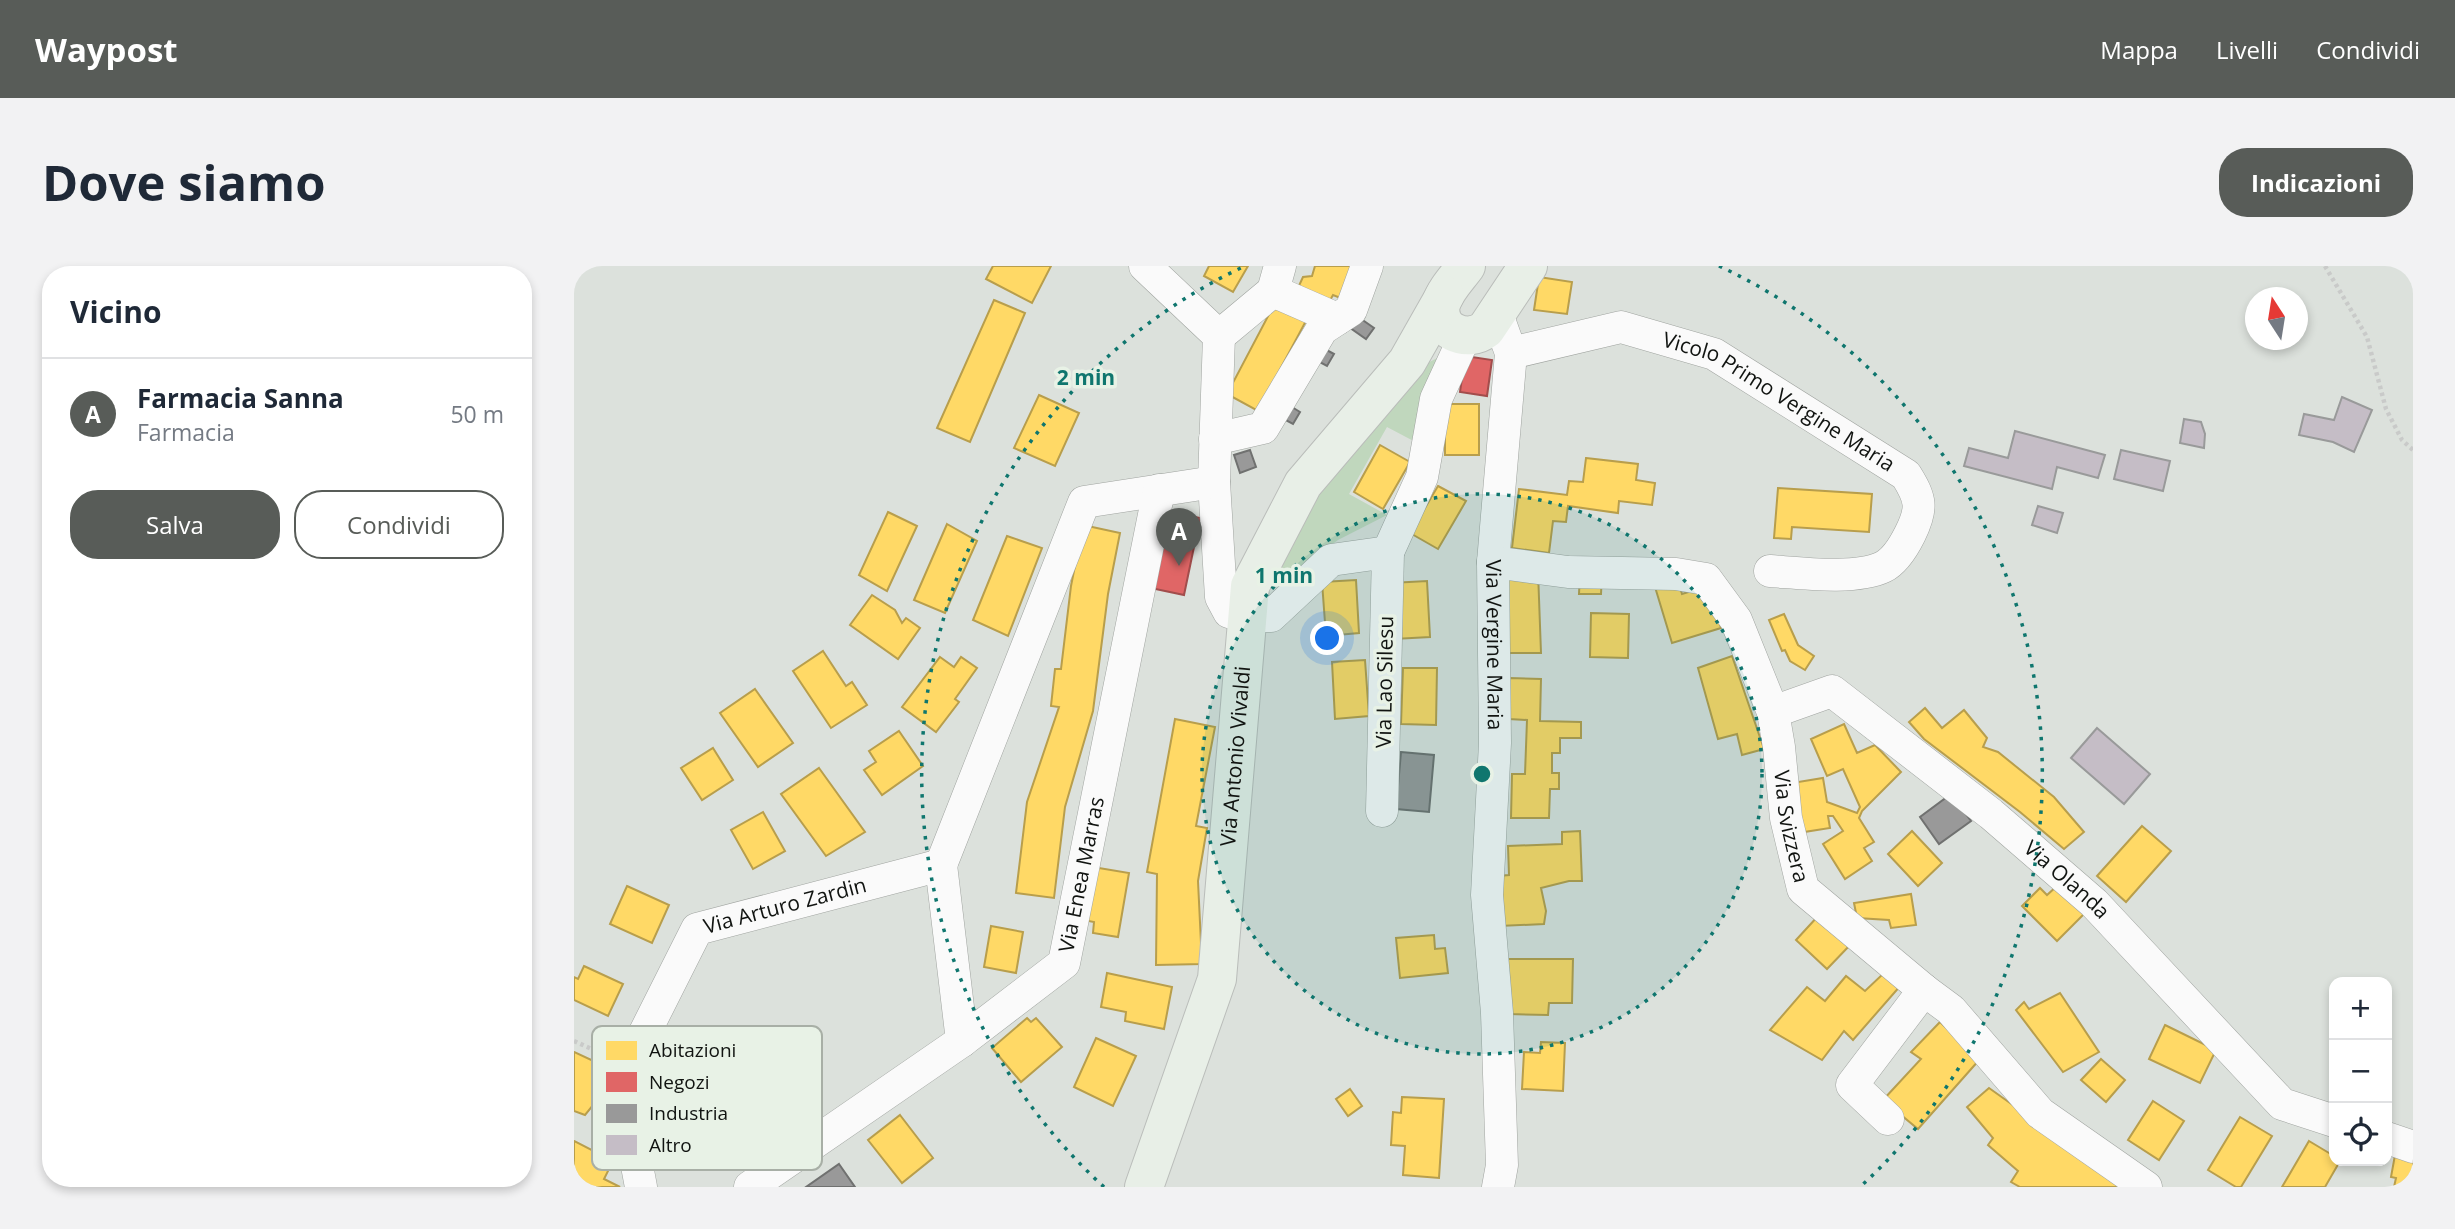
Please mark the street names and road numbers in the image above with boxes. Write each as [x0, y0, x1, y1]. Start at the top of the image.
street label: Vicolo Primo Vergine Maria [1660, 325, 1901, 478]
street label: Via Vergine Maria [1480, 559, 1510, 730]
street label: Via Lao Silesu [1369, 616, 1399, 748]
street label: Via Antonio Vivaldi [1213, 665, 1256, 848]
street label: Via Svizzera [1768, 769, 1816, 885]
street label: Via Enea Marras [1052, 794, 1110, 955]
street label: Via Olanda [2018, 834, 2117, 924]
street label: Via Arturo Zardin [700, 870, 869, 940]

